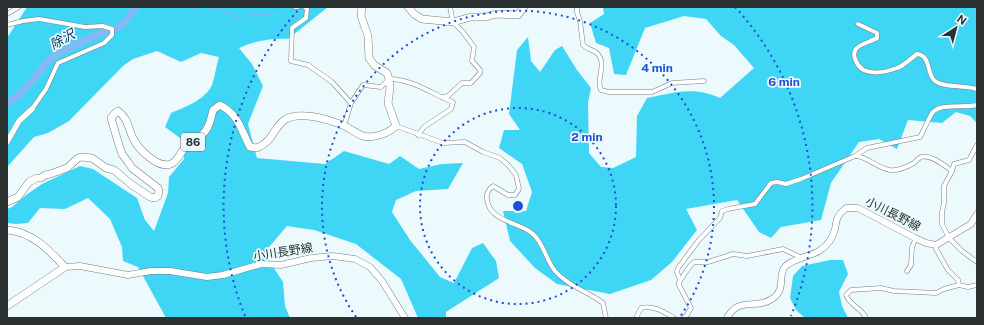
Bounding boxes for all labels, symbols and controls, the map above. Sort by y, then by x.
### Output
north arrow [936,8,976,48]
text: N [955,13,969,27]
water label: 除沢 [47,26,79,52]
text: 4 min [641,61,673,75]
text: 6 min [768,75,800,89]
text: 2 min [571,130,603,144]
road number: 86 [181,133,205,151]
street label: 小川長野線 [863,194,923,234]
centre of rings [511,199,525,213]
street label: 小川長野線 [252,240,314,264]

